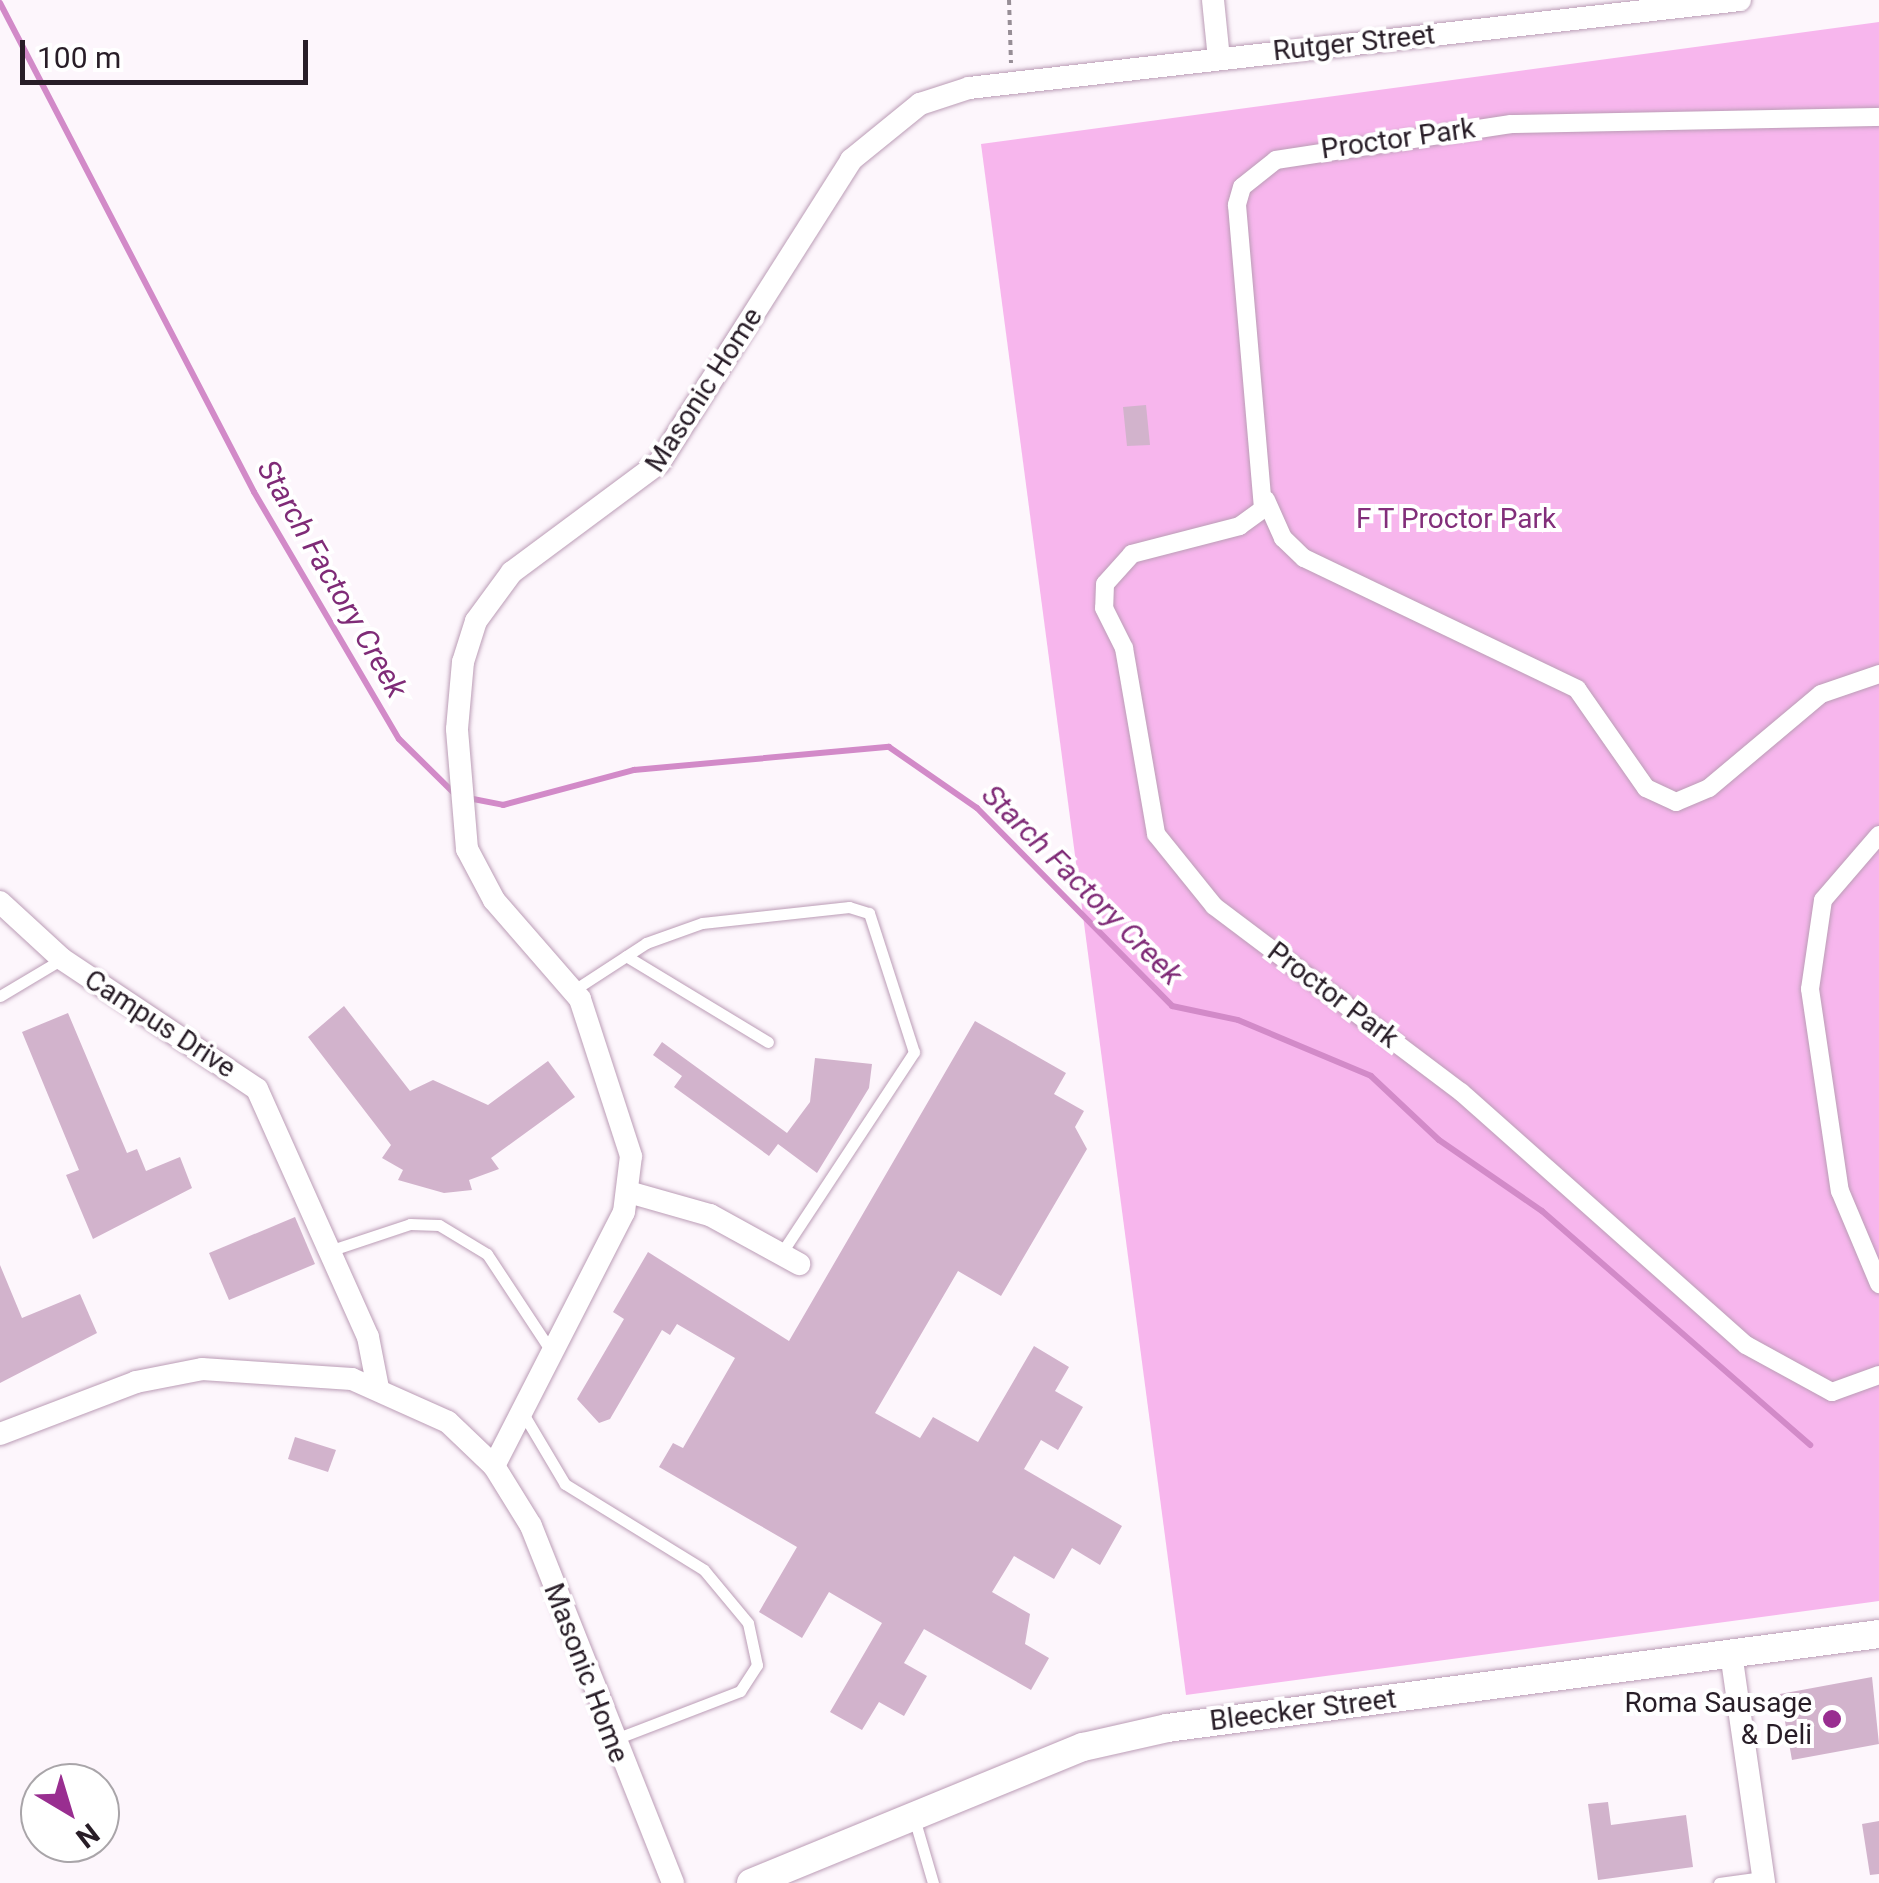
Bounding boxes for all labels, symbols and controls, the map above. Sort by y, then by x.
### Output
street label: Rutger Street [1271,18,1437,68]
scale bar [25,20,312,82]
text: 100 m [37,40,121,75]
street label: Proctor Park [1319,112,1477,166]
street label: Masonic Home [638,301,770,479]
water label: Starch Factory Creek [249,454,415,704]
park label: F T Proctor Park [1355,502,1557,536]
water label: Starch Factory Creek [974,777,1190,993]
street label: Proctor Park [1261,935,1405,1055]
street label: Campus Drive [78,963,242,1085]
street label: Masonic Home [536,1579,636,1767]
street label: Bleecker Street [1208,1682,1398,1738]
place label: Roma Sausage & Deli [1625,1686,1812,1752]
marker: Roma Sausage & Deli [1821,1708,1843,1730]
north arrow [20,1763,120,1863]
text: N [70,1816,105,1855]

